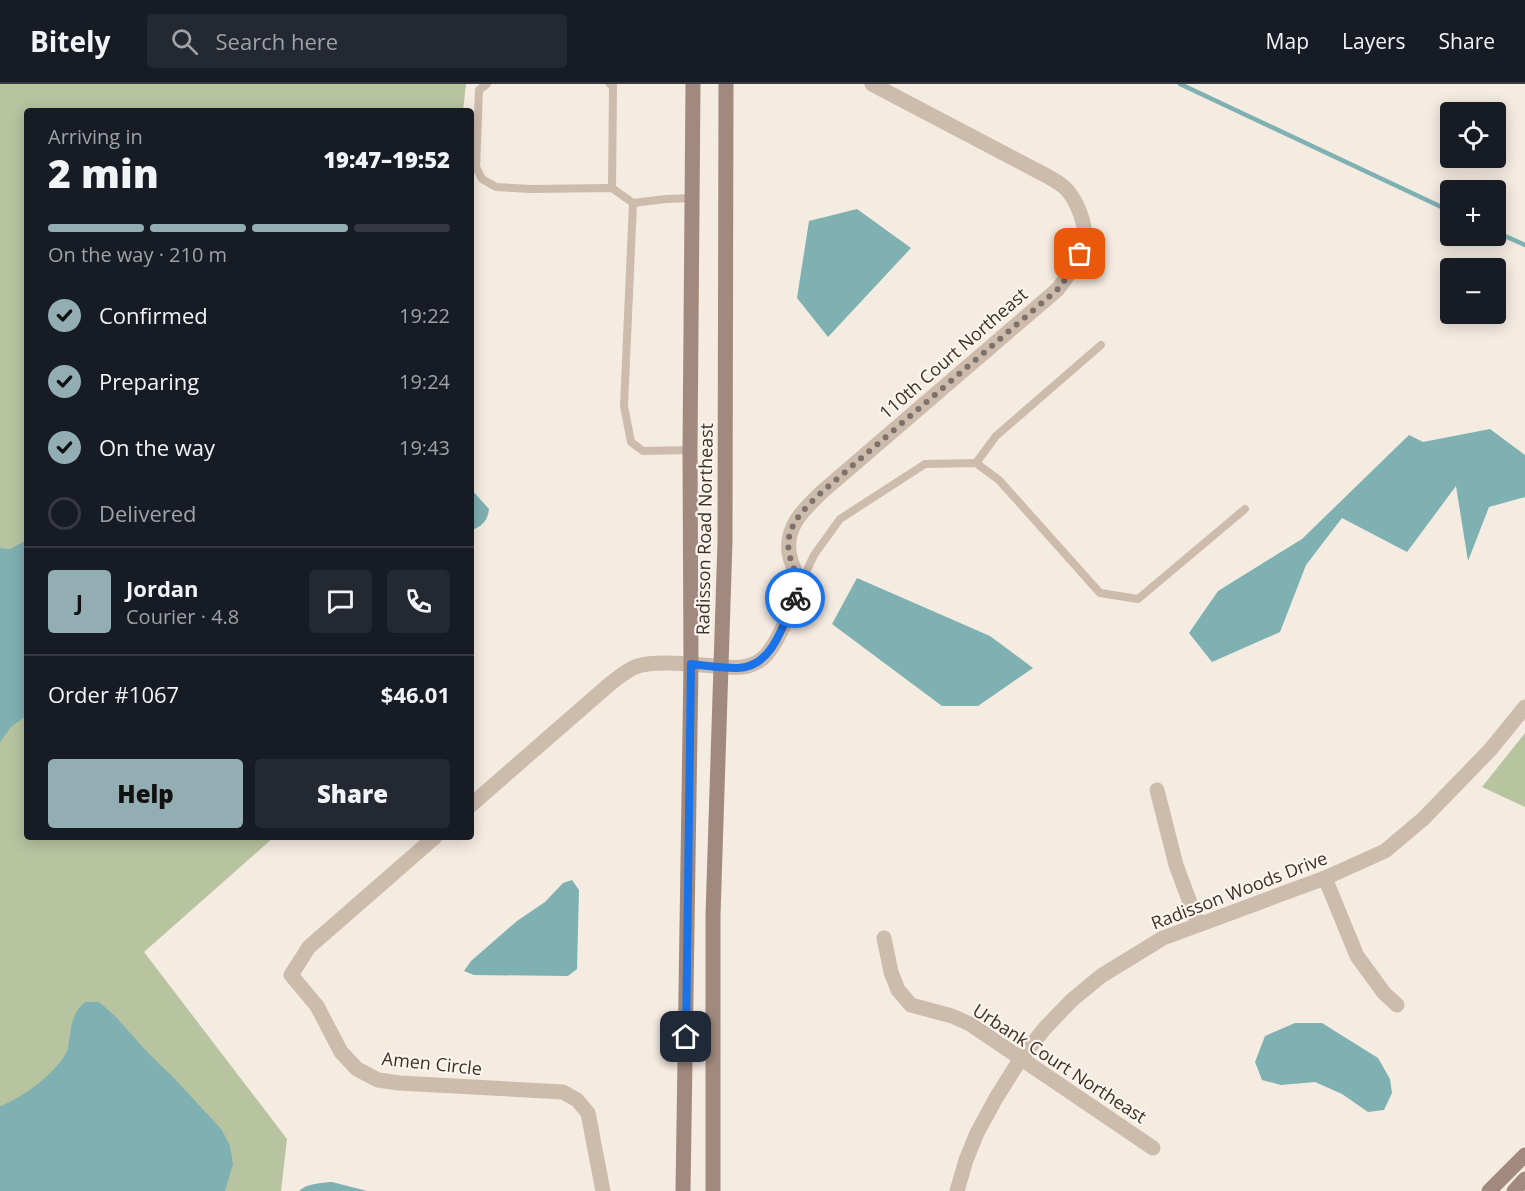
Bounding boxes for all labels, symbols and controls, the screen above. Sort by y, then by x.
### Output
search box [147,14,567,68]
text: Bitely [30,22,111,60]
icon: search [168,25,201,58]
text: Search here [216,26,338,56]
text: Map [1266,27,1309,55]
text: Layers [1342,27,1406,55]
text: Share [1439,27,1495,55]
map controls [1440,102,1506,324]
button: locate [1440,102,1506,168]
text: Arriving in [48,123,143,150]
text: 19:47–19:52 [323,144,450,174]
text: 2 min [48,146,159,199]
button: + [1440,180,1506,246]
pin [1054,228,1105,279]
icon: bag [1063,237,1096,270]
text: On the way · 210 m [48,241,227,268]
button: − [1440,258,1506,324]
street label: 110th Court Northeast [874,282,1032,424]
icon: check [48,299,81,332]
text: Confirmed [99,300,208,330]
text: 19:22 [399,302,450,329]
icon: check [48,365,81,398]
text: Preparing [99,366,199,396]
text: 19:24 [399,368,450,395]
street label: Radisson Road Northeast [690,423,718,635]
icon: check [48,431,81,464]
text: On the way [99,432,215,462]
text: 19:43 [399,434,450,461]
text: Delivered [99,498,197,528]
courier [765,568,825,628]
button: chat [309,570,372,633]
button: phone [387,570,450,633]
text: Jordan [126,573,199,603]
icon: bike [779,582,812,615]
text: J [76,586,83,616]
text: Courier · 4.8 [126,603,239,630]
text: Order #1067 [48,679,179,709]
text: $46.01 [381,679,450,709]
button: Help [48,759,243,828]
button: Share [255,759,450,828]
street label: Radisson Woods Drive [1147,845,1331,935]
street label: Urbank Court Northeast [968,998,1152,1128]
pin [660,1011,711,1062]
icon: home [669,1020,702,1053]
street label: Amen Circle [381,1046,483,1080]

